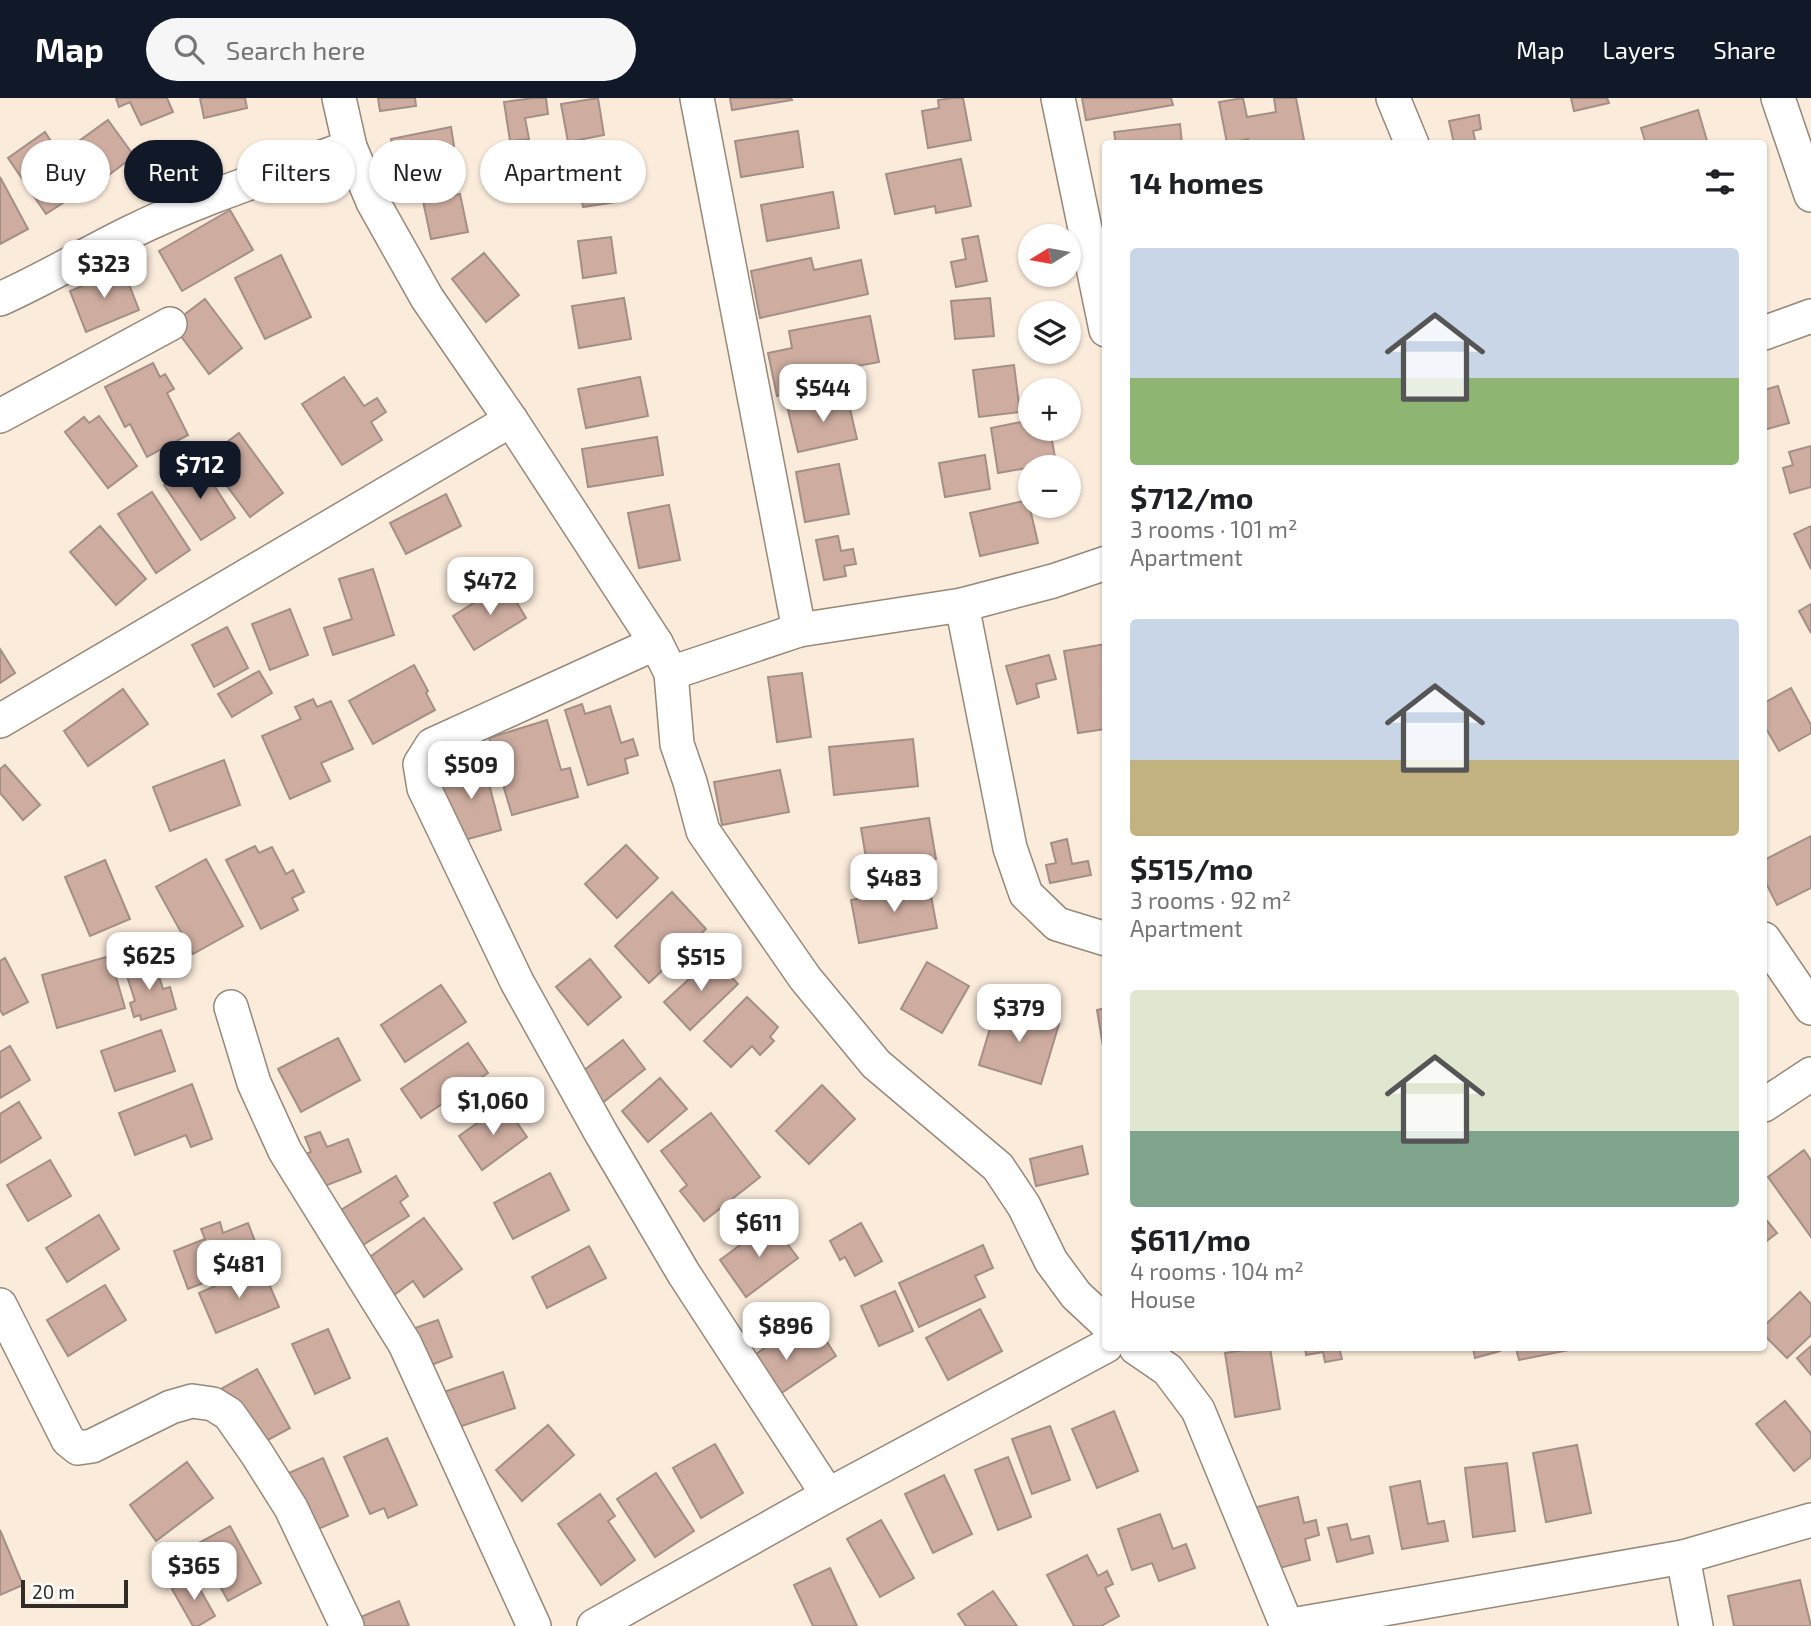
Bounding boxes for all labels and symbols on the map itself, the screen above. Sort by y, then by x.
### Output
north arrow [1018,224,1082,287]
pin: $323 [63,240,145,300]
pin: $544 [782,364,864,424]
pin: $712 [159,442,241,501]
pin: $472 [449,558,531,617]
pin: $509 [430,742,512,801]
pin: $483 [853,854,935,914]
pin: $625 [108,932,190,992]
pin: $515 [660,934,742,993]
pin: $379 [978,984,1060,1044]
pin: $1,060 [436,1077,550,1137]
pin: $611 [718,1200,800,1259]
pin: $481 [198,1240,280,1300]
pin: $896 [745,1302,827,1362]
pin: $365 [153,1542,235,1602]
scale bar [21,1577,128,1609]

